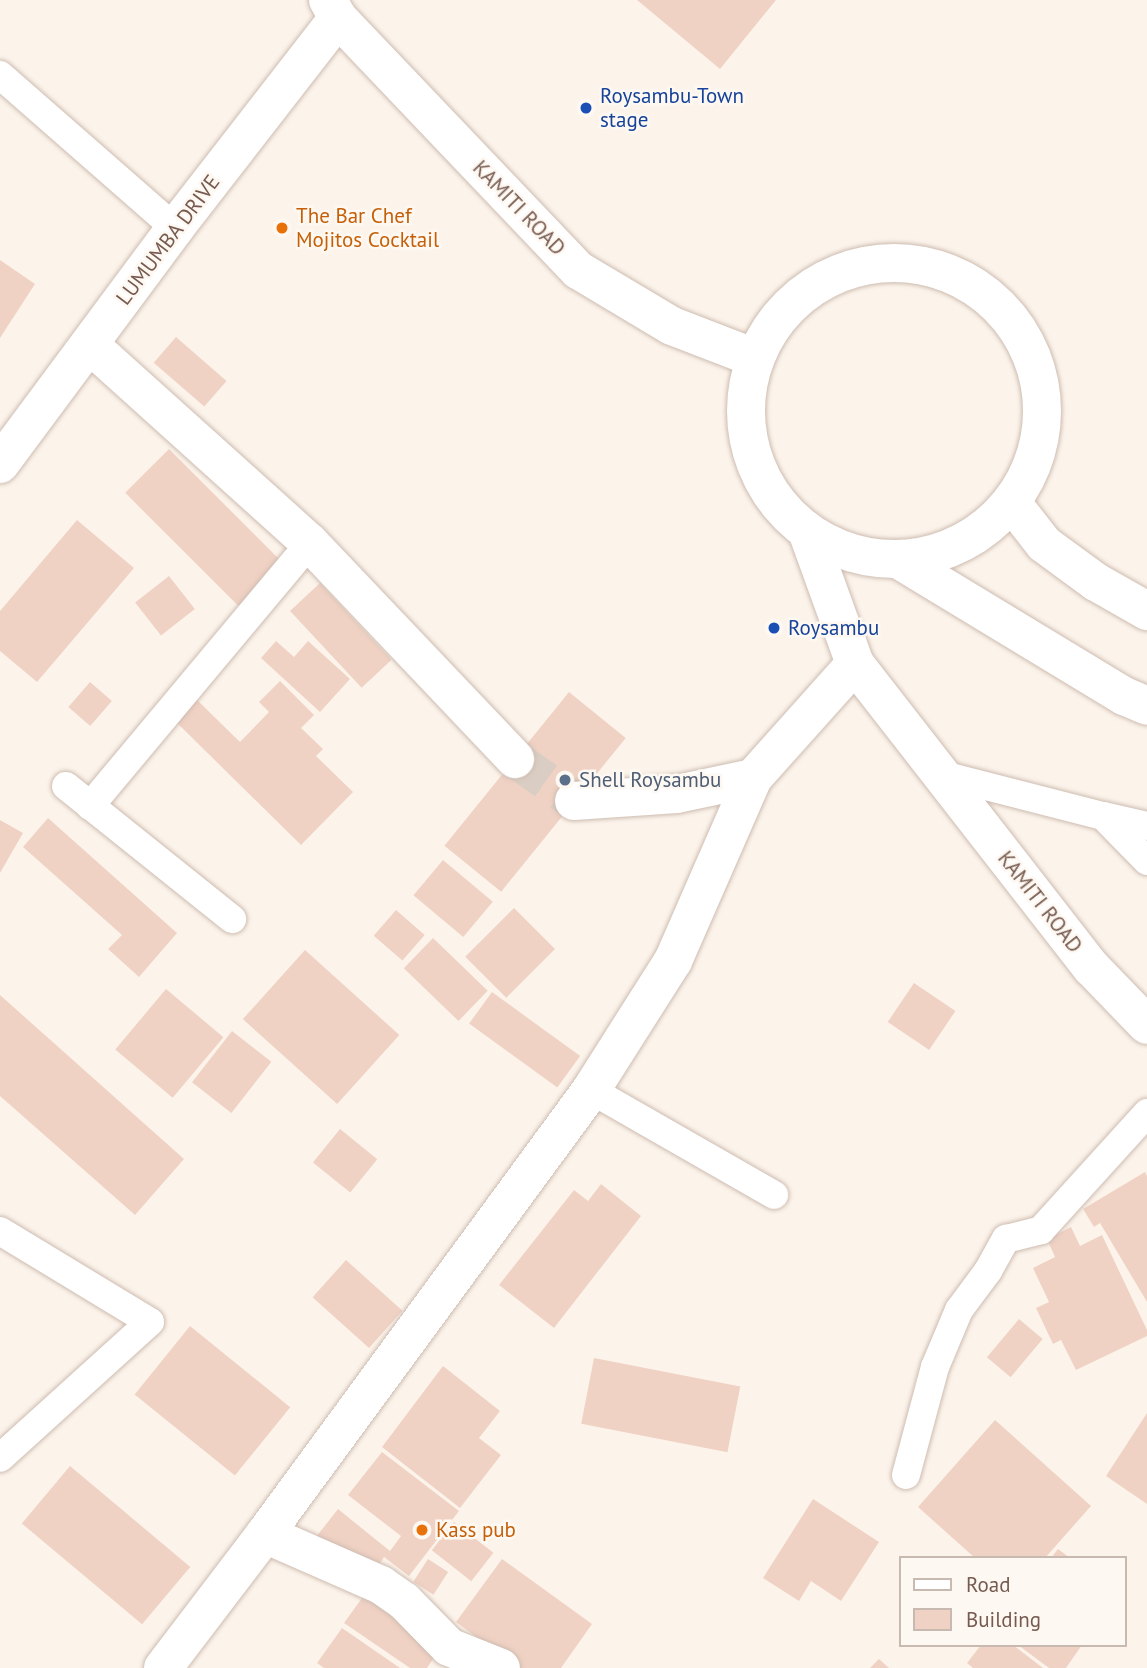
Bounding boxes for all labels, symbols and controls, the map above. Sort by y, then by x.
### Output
place label: Roysambu-Town stage [600,83,744,133]
marker: Roysambu-Town stage [578,100,594,116]
street label: KAMITI ROAD [468,155,570,261]
street label: LUMUMBA DRIVE [111,170,225,310]
place label: The Bar Chef Mojitos Cocktail [296,203,439,253]
marker: The Bar Chef Mojitos Cocktail [274,220,290,236]
place label: Roysambu [788,615,879,641]
marker: Roysambu [766,620,782,636]
place label: Shell Roysambu [579,767,721,793]
marker: Shell Roysambu [557,772,573,788]
street label: KAMITI ROAD [993,846,1087,958]
place label: Kass pub [436,1517,516,1543]
marker: Kass pub [414,1522,430,1538]
legend [898,1556,1126,1647]
text: Road [966,1571,1010,1598]
text: Building [966,1606,1041,1633]

